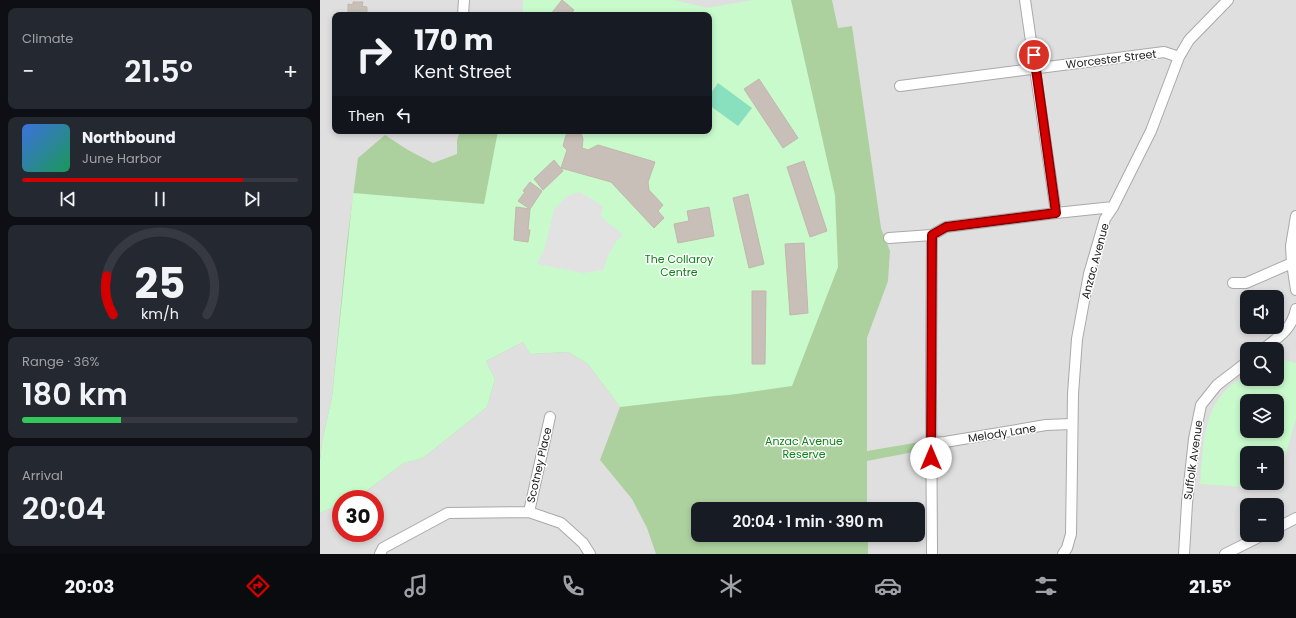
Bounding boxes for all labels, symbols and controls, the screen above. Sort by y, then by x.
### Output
text: 170 m [414,21,493,60]
icon: right [348,28,400,80]
text: Climate [22,29,73,48]
pin [1017,38,1051,72]
icon: arrive [1023,44,1045,66]
street label: Worcester Street [1065,46,1157,72]
text: 21.5° [124,50,193,93]
text: − [22,56,34,87]
text: + [283,56,298,87]
text: Kent Street [414,59,512,84]
icon: left [393,104,415,126]
text: Then [348,105,385,126]
text: Northbound [82,127,176,148]
text: June Harbor [82,149,162,168]
icon: previous [57,188,79,210]
icon: pause [149,188,171,210]
icon: next [241,188,263,210]
street label: Anzac Avenue [1077,221,1113,301]
park label: The Collaroy Centre [645,251,714,280]
text: 25 [135,254,185,313]
map controls [1240,290,1284,542]
button: sound [1240,290,1284,334]
text: km/h [141,304,179,324]
button: search [1240,342,1284,386]
text: Range · 36% [22,352,99,371]
text: 180 km [22,373,128,416]
button: layers [1240,394,1284,438]
street label: Suffolk Avenue [1179,419,1207,501]
street label: Melody Lane [967,420,1037,446]
street label: Scotney Place [523,425,556,504]
park label: Anzac Avenue Reserve [765,433,843,462]
position arrow [910,437,952,479]
button: + [1240,446,1284,490]
text: Arrival [22,466,63,485]
text: 20:04 [22,487,106,530]
speed limit sign: 30 [332,490,384,542]
button: − [1240,498,1284,542]
text: 20:04 · 1 min · 390 m [733,511,883,532]
icon: directions [244,572,272,600]
icon: music [402,572,430,600]
icon: phone [559,572,587,600]
icon: climate [717,572,745,600]
icon: car [874,572,902,600]
icon: filters [1032,572,1060,600]
text: 20:03 [65,574,115,599]
text: 21.5° [1189,574,1231,599]

